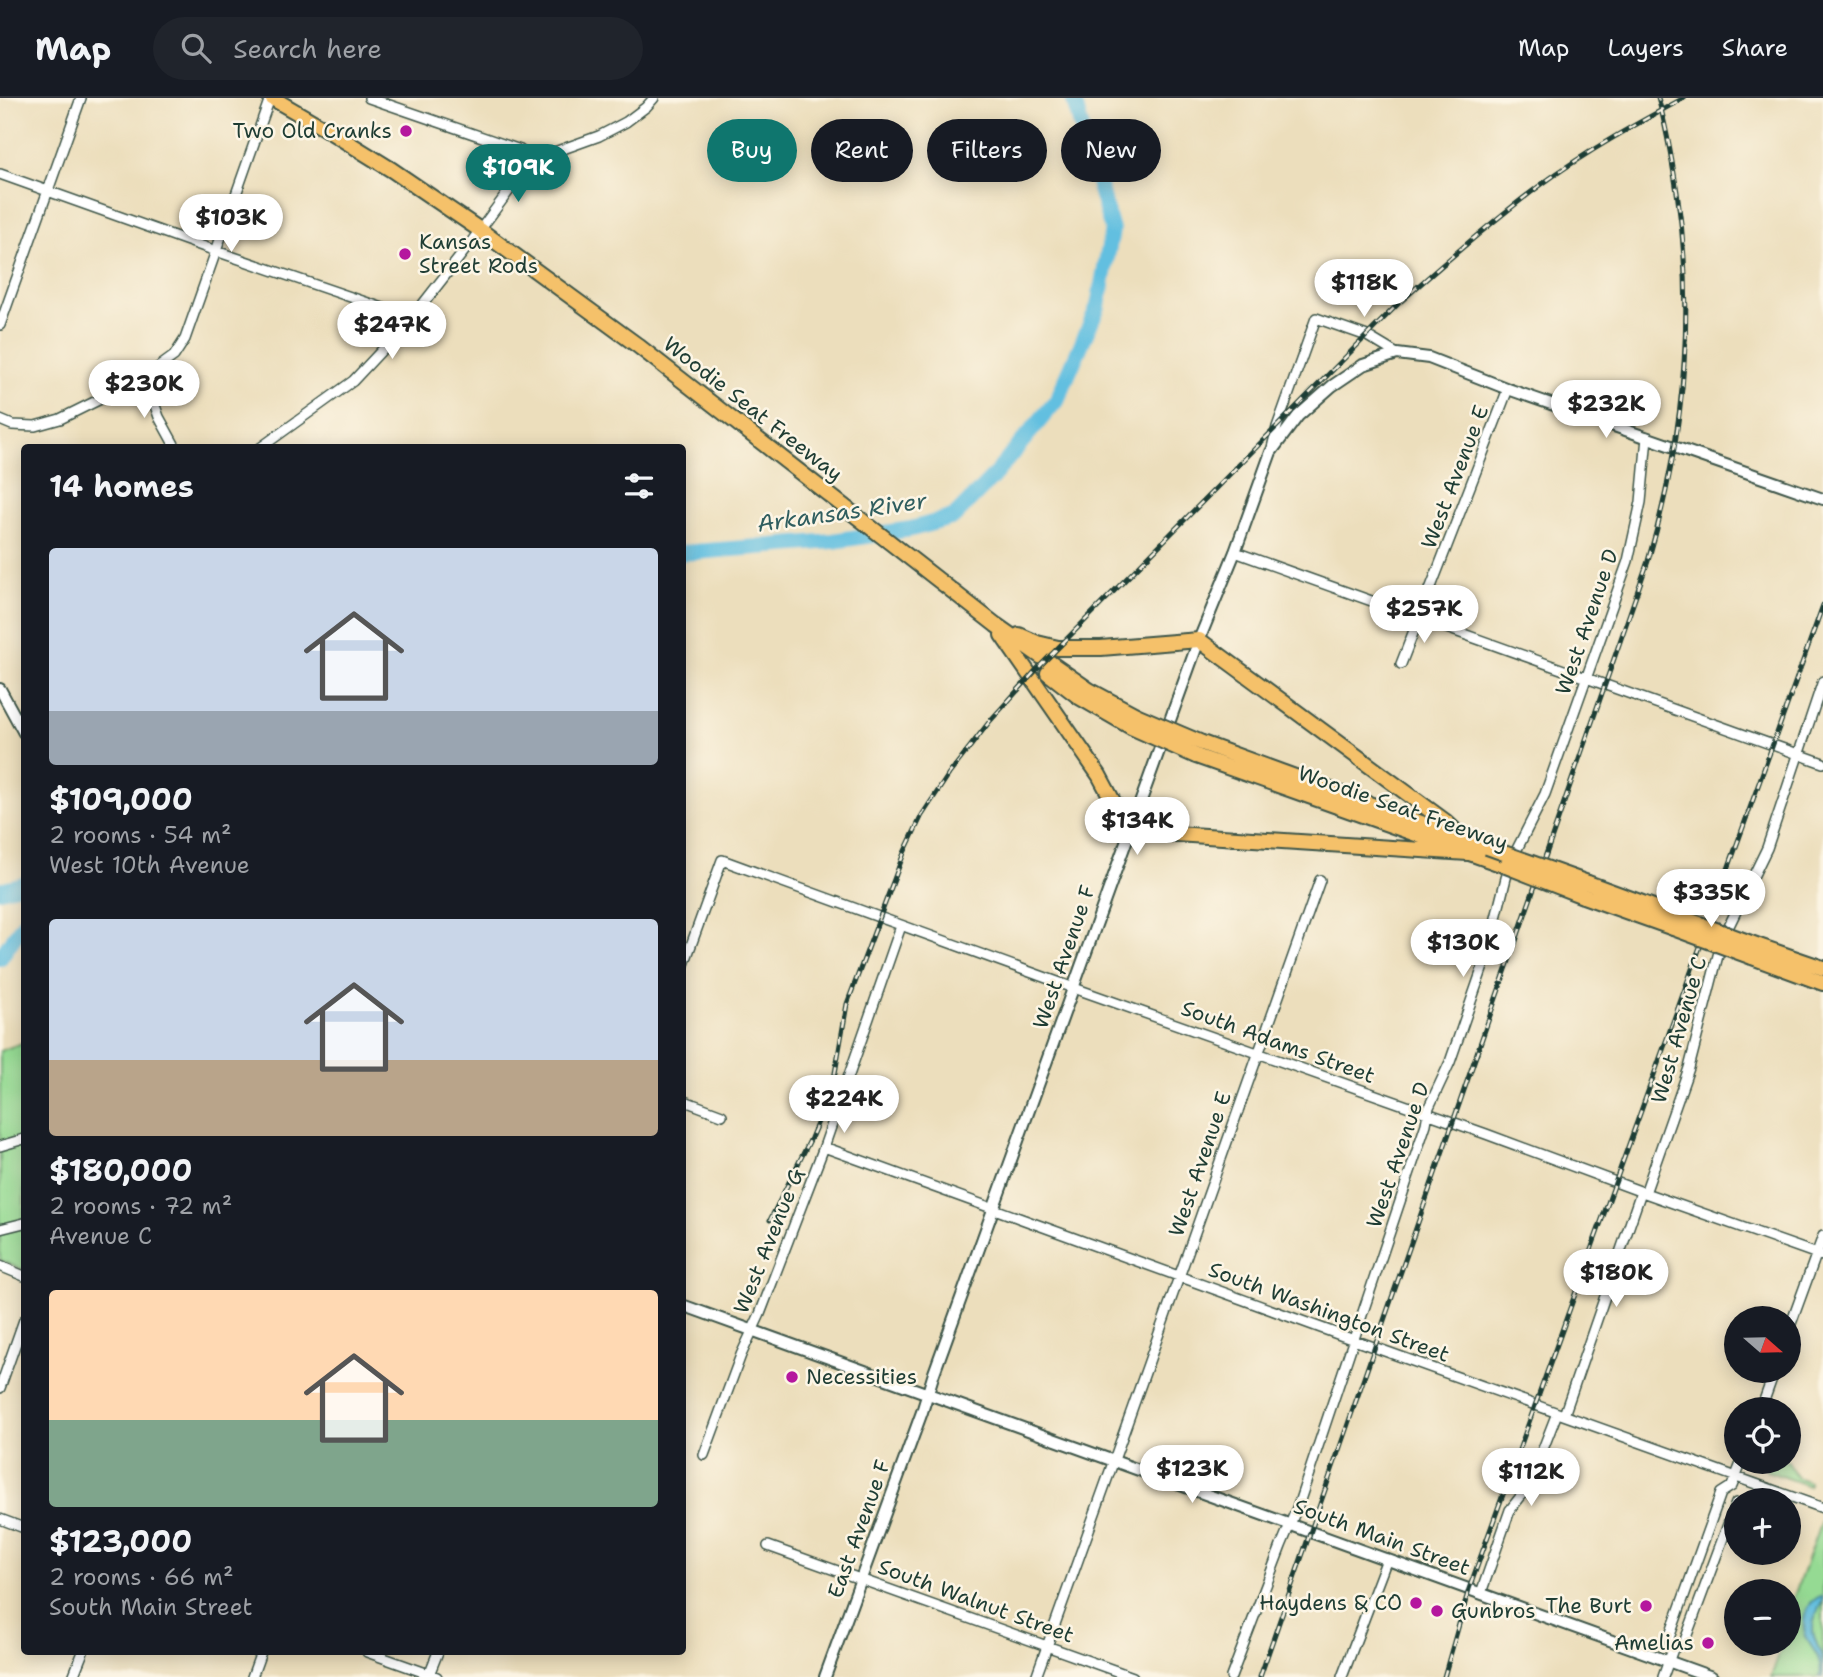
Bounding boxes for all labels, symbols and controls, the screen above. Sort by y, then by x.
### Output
search box [153,17,643,80]
text: Map [35,26,111,71]
icon: search [177,29,215,67]
text: Search here [233,31,382,66]
text: Map [1518,32,1569,64]
text: Layers [1607,32,1684,64]
text: Share [1722,32,1788,64]
place label: Two Old Cranks [233,117,392,145]
chip: Buy [707,119,797,182]
chip: Rent [811,119,913,182]
chip: Filters [927,119,1047,182]
chip: New [1061,119,1161,182]
marker: Two Old Cranks [398,123,414,139]
pin: $109K [469,144,567,204]
text: $109K [482,152,554,182]
pin: $103K [182,194,280,254]
text: $103K [195,202,267,232]
place label: Kansas Street Rods [419,228,538,280]
marker: Kansas Street Rods [397,246,413,262]
pin: $118K [1315,260,1413,319]
text: $118K [1330,267,1398,297]
pin: $247K [343,302,441,361]
text: $247K [353,309,431,339]
street label: Woodie Seat Freeway [658,330,848,488]
pin: $230K [95,360,193,420]
text: $230K [105,368,183,398]
pin: $232K [1557,380,1655,440]
text: $232K [1567,388,1645,418]
street label: West Avenue E [1415,401,1495,553]
text: 14 homes [49,466,194,507]
icon: filters [620,467,658,505]
water label: Arkansas River [755,485,930,539]
street label: West Avenue D [1549,545,1625,699]
pin: $257K [1375,586,1473,645]
icon: home [291,593,417,719]
text: $257K [1385,593,1463,623]
street label: Woodie Seat Freeway [1294,759,1512,857]
text: $109,000 [49,779,193,820]
pin: $134K [1088,798,1186,857]
text: $134K [1101,805,1173,835]
text: 2 rooms · 54 m² [49,820,232,850]
text: West 10th Avenue [49,850,250,880]
pin: $335K [1662,870,1760,929]
text: $335K [1672,877,1750,907]
street label: West Avenue F [1026,881,1102,1033]
pin: $130K [1414,920,1512,979]
text: $130K [1427,927,1499,957]
street label: West Avenue C [1645,953,1713,1107]
icon: home [291,964,417,1090]
street label: South Adams Street [1177,994,1379,1090]
pin: $224K [795,1076,893,1135]
street label: West Avenue D [1360,1078,1436,1232]
text: $224K [805,1083,883,1113]
street label: West Avenue E [1162,1088,1238,1240]
text: $180,000 [49,1150,192,1191]
street label: West Avenue G [727,1164,811,1318]
text: 2 rooms · 72 m² [49,1191,232,1221]
text: Avenue C [49,1221,152,1251]
pin: $180K [1567,1250,1665,1309]
street label: South Washington Street [1205,1255,1453,1369]
text: $180K [1579,1257,1653,1287]
north arrow [1724,1306,1801,1382]
map controls [1724,1306,1801,1656]
icon: home [291,1335,417,1461]
place label: Necessities [806,1363,917,1391]
marker: Necessities [784,1369,800,1385]
button: locate [1724,1397,1801,1474]
pin: $123K [1143,1446,1241,1505]
pin: $112K [1482,1448,1580,1508]
text: $123K [1156,1453,1228,1483]
street label: East Avenue F [821,1456,897,1602]
text: $112K [1498,1456,1564,1486]
button: + [1724,1488,1801,1565]
street label: South Main Street [1290,1492,1474,1582]
text: $123,000 [49,1521,192,1562]
street label: South Walnut Street [874,1553,1078,1649]
text: 2 rooms · 66 m² [49,1562,234,1592]
button: − [1724,1579,1801,1656]
place label: Haydens & CO [1259,1589,1402,1617]
text: South Main Street [49,1592,252,1622]
place label: The Burt [1545,1592,1632,1620]
marker: Haydens & CO [1408,1595,1424,1611]
place label: Gunbros [1451,1597,1536,1625]
marker: The Burt [1638,1598,1654,1614]
marker: Gunbros [1429,1603,1445,1619]
place label: Amelias [1614,1629,1694,1657]
marker: Amelias [1700,1635,1716,1651]

